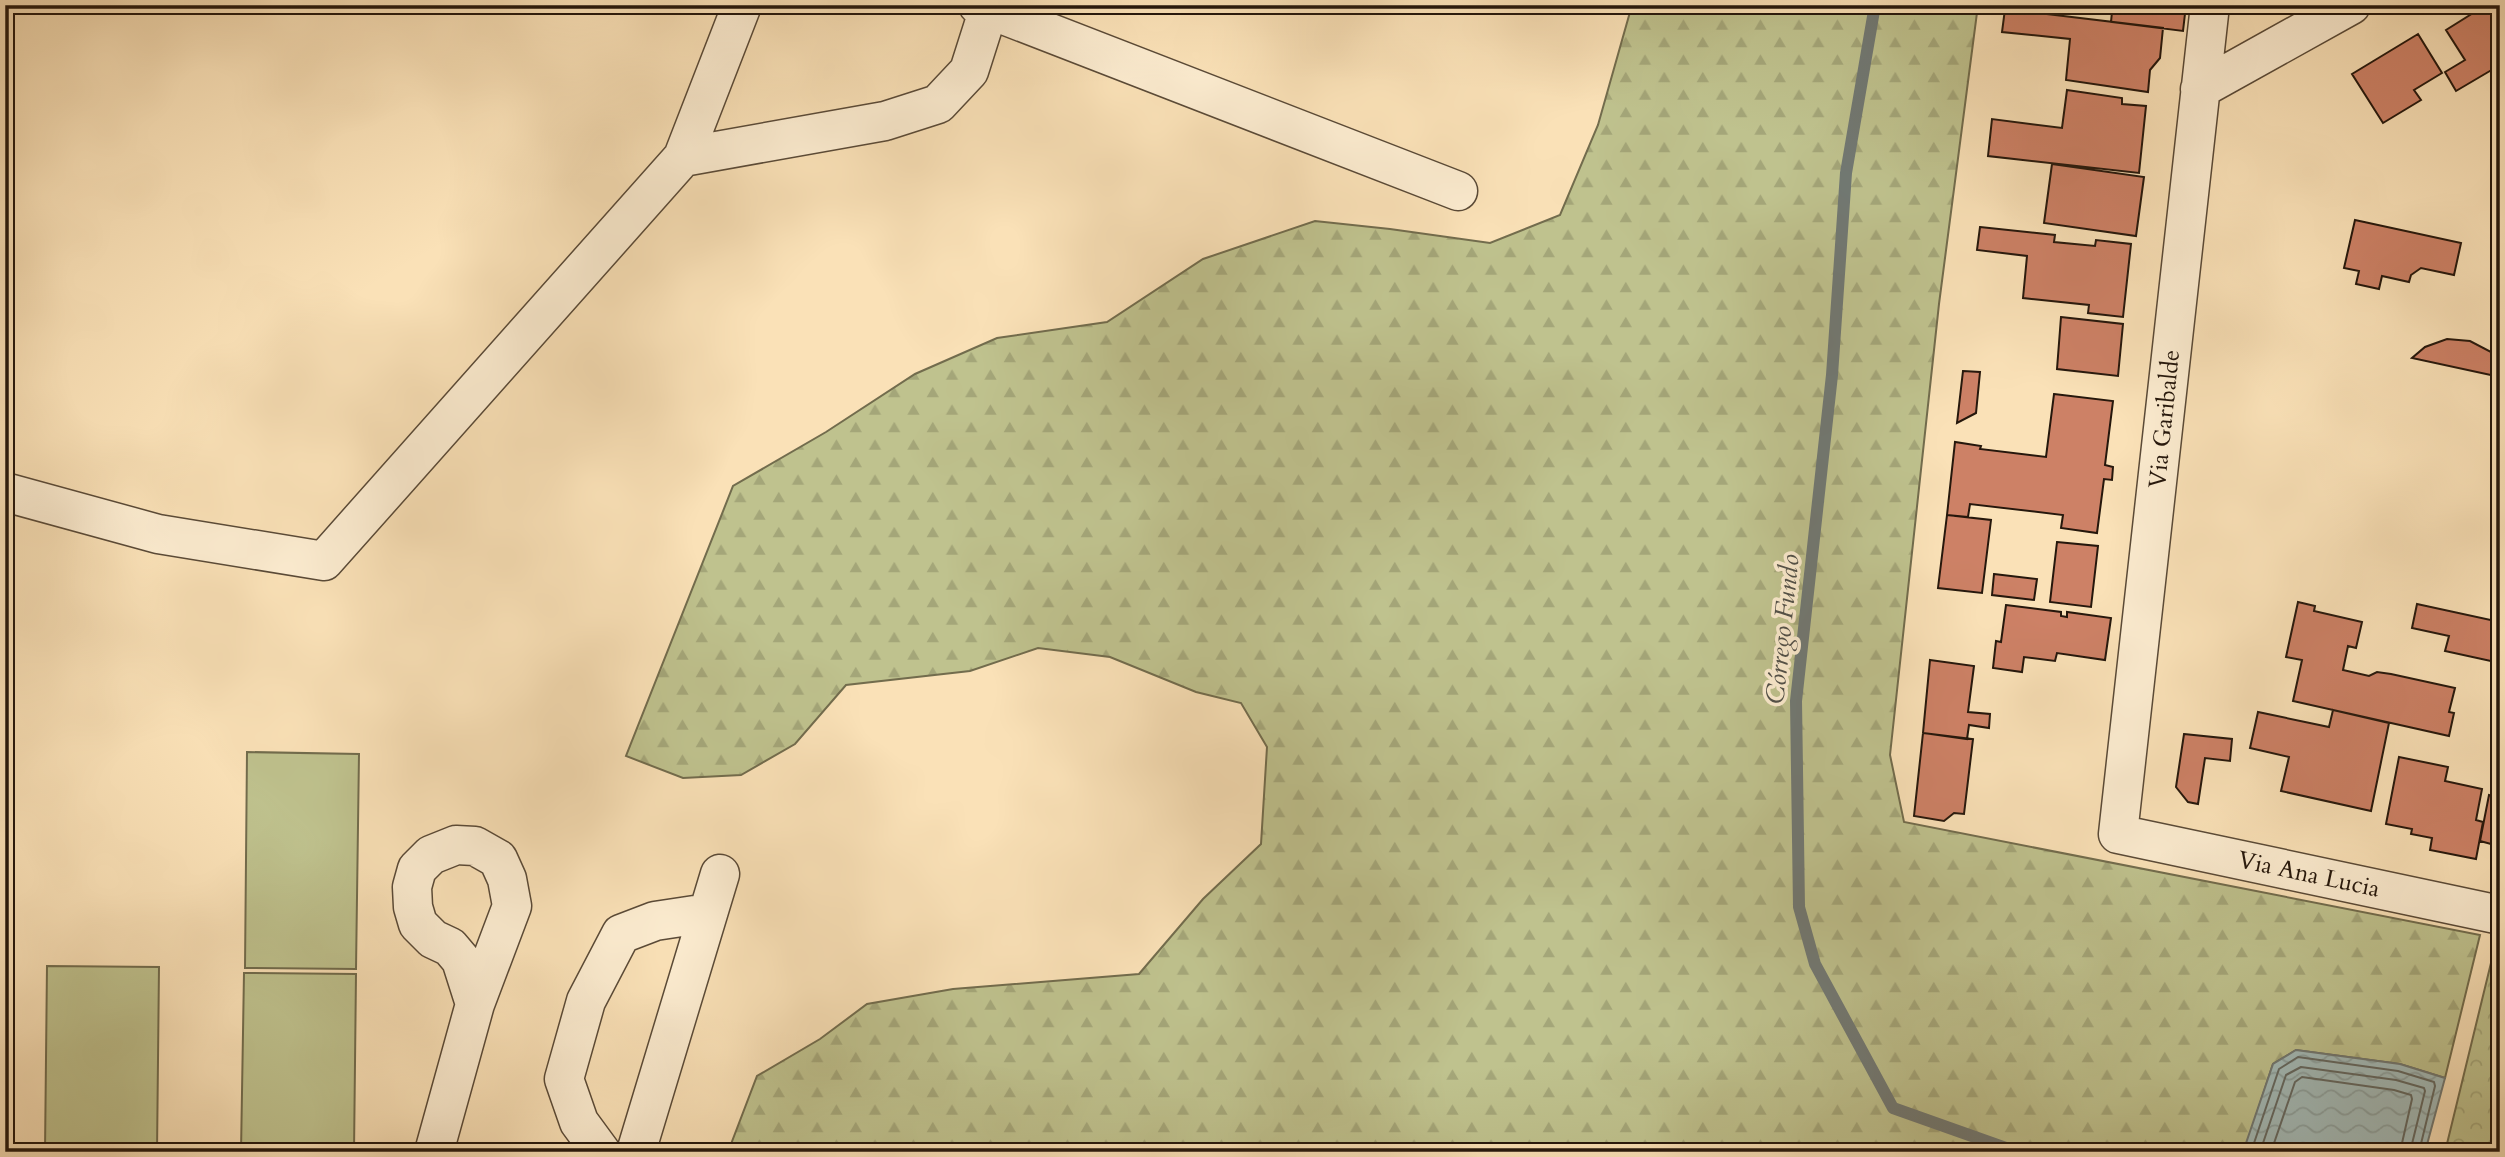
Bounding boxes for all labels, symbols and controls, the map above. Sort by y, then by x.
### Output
street label: Via Garibalde [2141,348,2188,490]
water label: Córrego Fundo [1757,552,1808,706]
street label: Via Ana Lucia [2235,843,2384,906]

